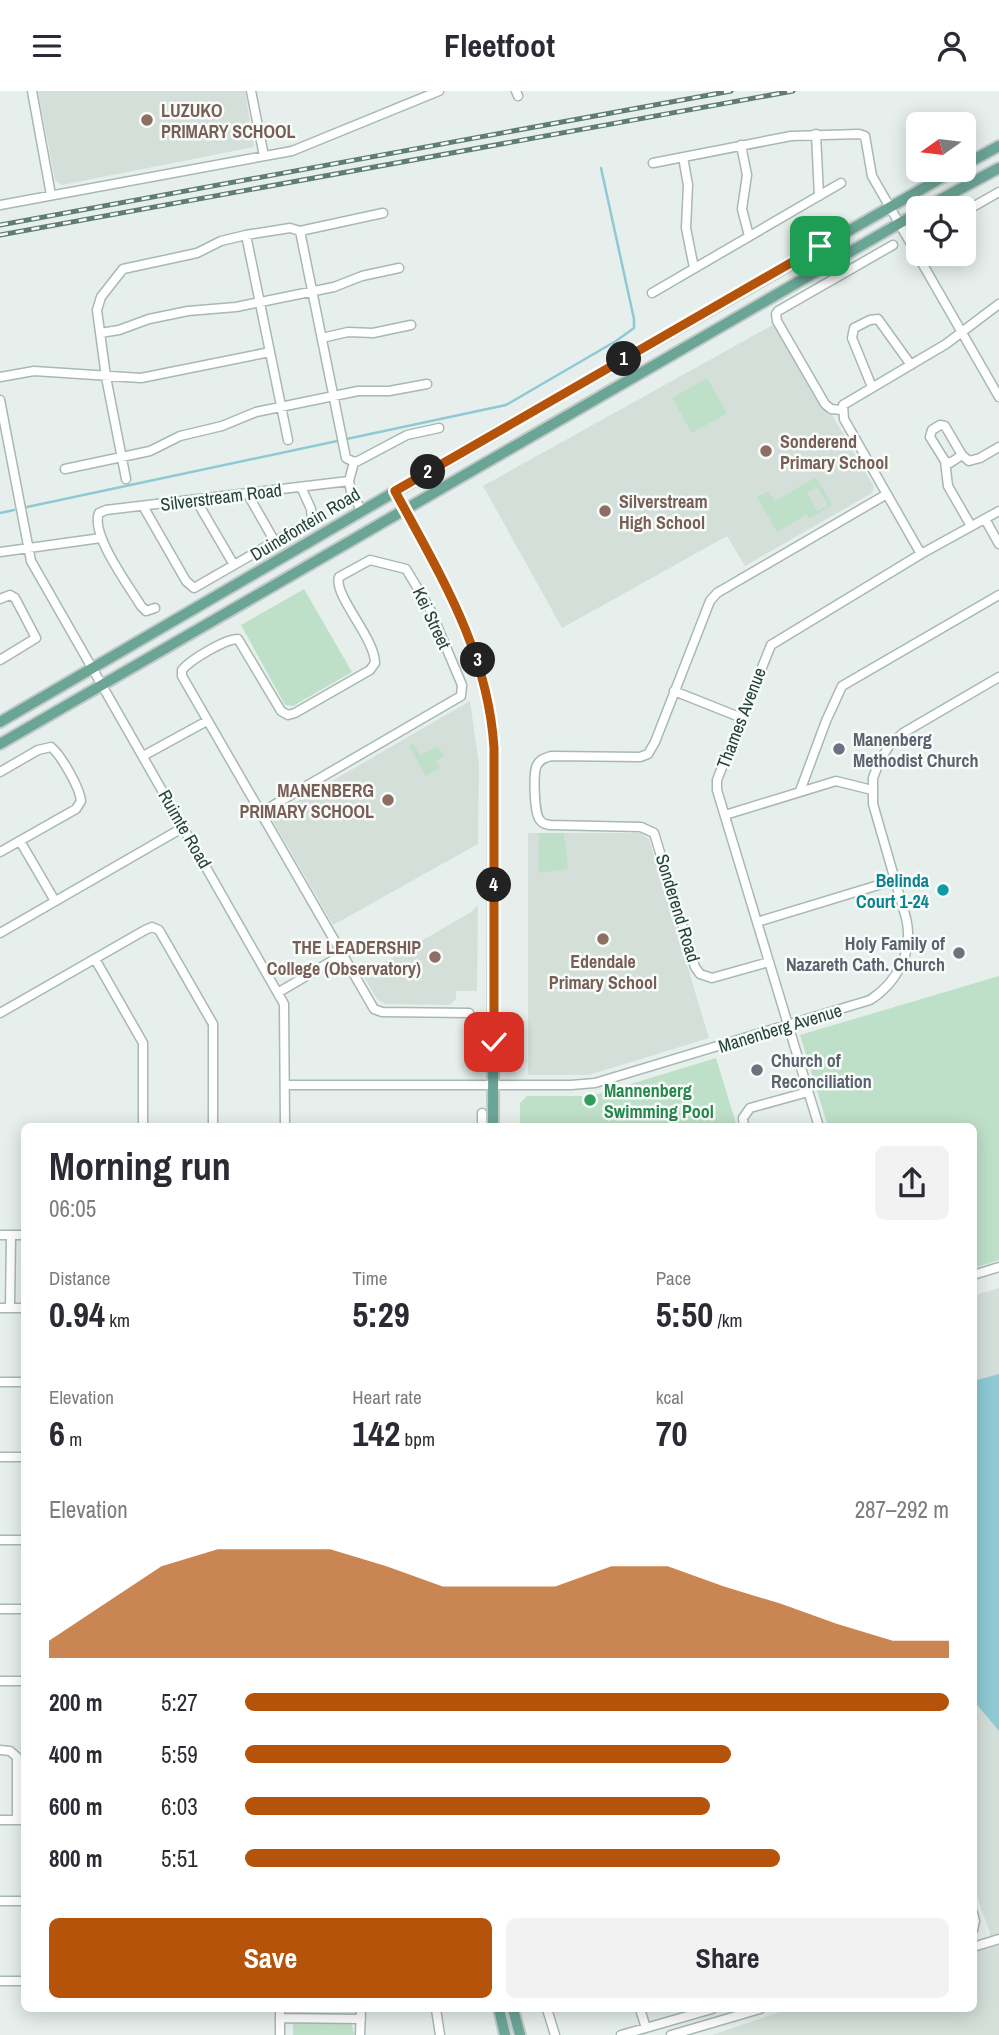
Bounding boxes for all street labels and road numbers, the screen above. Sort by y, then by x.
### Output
street label: Silverstream Road [159,477,283,517]
street label: Duinefontein Road [245,481,365,567]
street label: Kei Street [407,583,457,653]
street label: Thames Avenue [710,664,772,772]
street label: Ruimte Road [152,785,218,873]
street label: Sonderend Road [650,851,706,965]
street label: Manenberg Avenue [715,997,845,1059]

